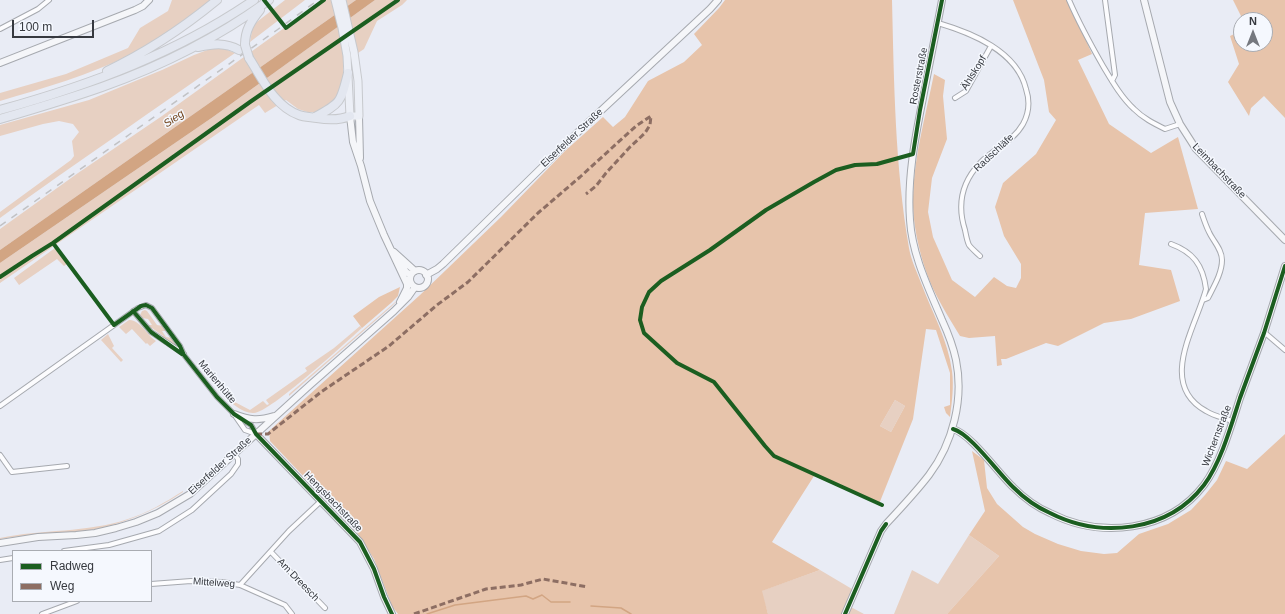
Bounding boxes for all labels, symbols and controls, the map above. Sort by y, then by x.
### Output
scale bar [14,12,96,38]
north arrow [1233,12,1273,52]
text: N [1249,15,1257,27]
text: 100 m [19,20,52,34]
street label: Rosterstraße [908,46,930,106]
street label: Ählskopf [959,54,989,92]
street label: Eiserfelder Straße [538,106,606,170]
water label: Sieg [161,107,187,131]
street label: Radschläfe [972,132,1016,174]
street label: Leimbachstraße [1190,141,1248,201]
street label: Marienhütte [195,358,239,406]
street label: Wichernstraße [1200,404,1234,468]
street label: Eiserfelder Straße [186,435,254,497]
street label: Hengsbachstraße [301,469,365,535]
legend [12,550,152,602]
street label: Am Dreesch [275,556,321,604]
text: Radweg [50,559,94,573]
street label: Mittelweg [193,576,235,590]
text: Weg [50,579,74,593]

